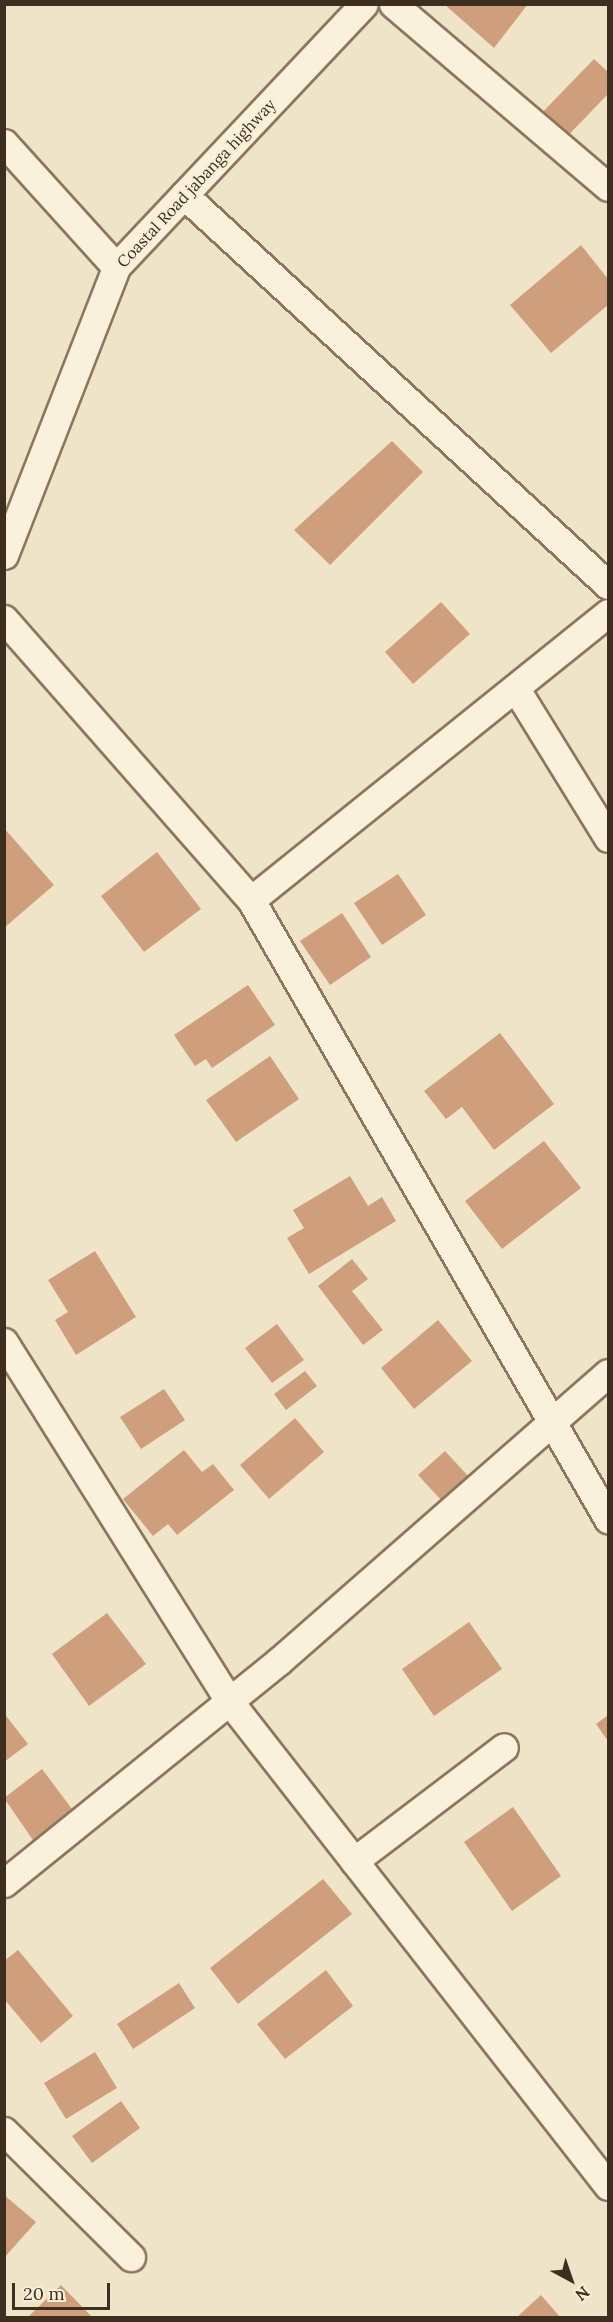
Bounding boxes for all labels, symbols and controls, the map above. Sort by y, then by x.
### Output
street label: Coastal Road jabanga highway [113,95,279,271]
north arrow [541,2250,601,2310]
scale bar [15,2271,112,2309]
text: 20 m [23,2282,65,2305]
text: N [571,2282,594,2305]

